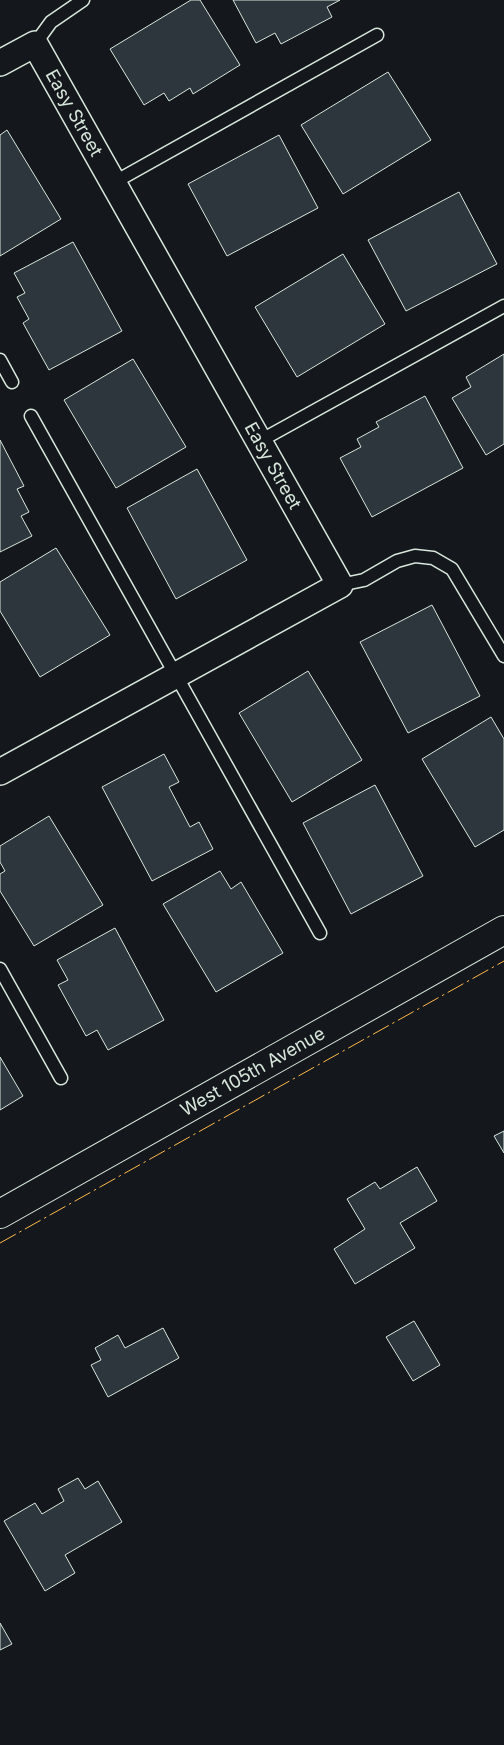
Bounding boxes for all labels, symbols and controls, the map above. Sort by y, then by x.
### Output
street label: Easy Street [41,66,107,160]
street label: Easy Street [240,418,306,513]
street label: West 105th Avenue [177,1022,328,1120]

